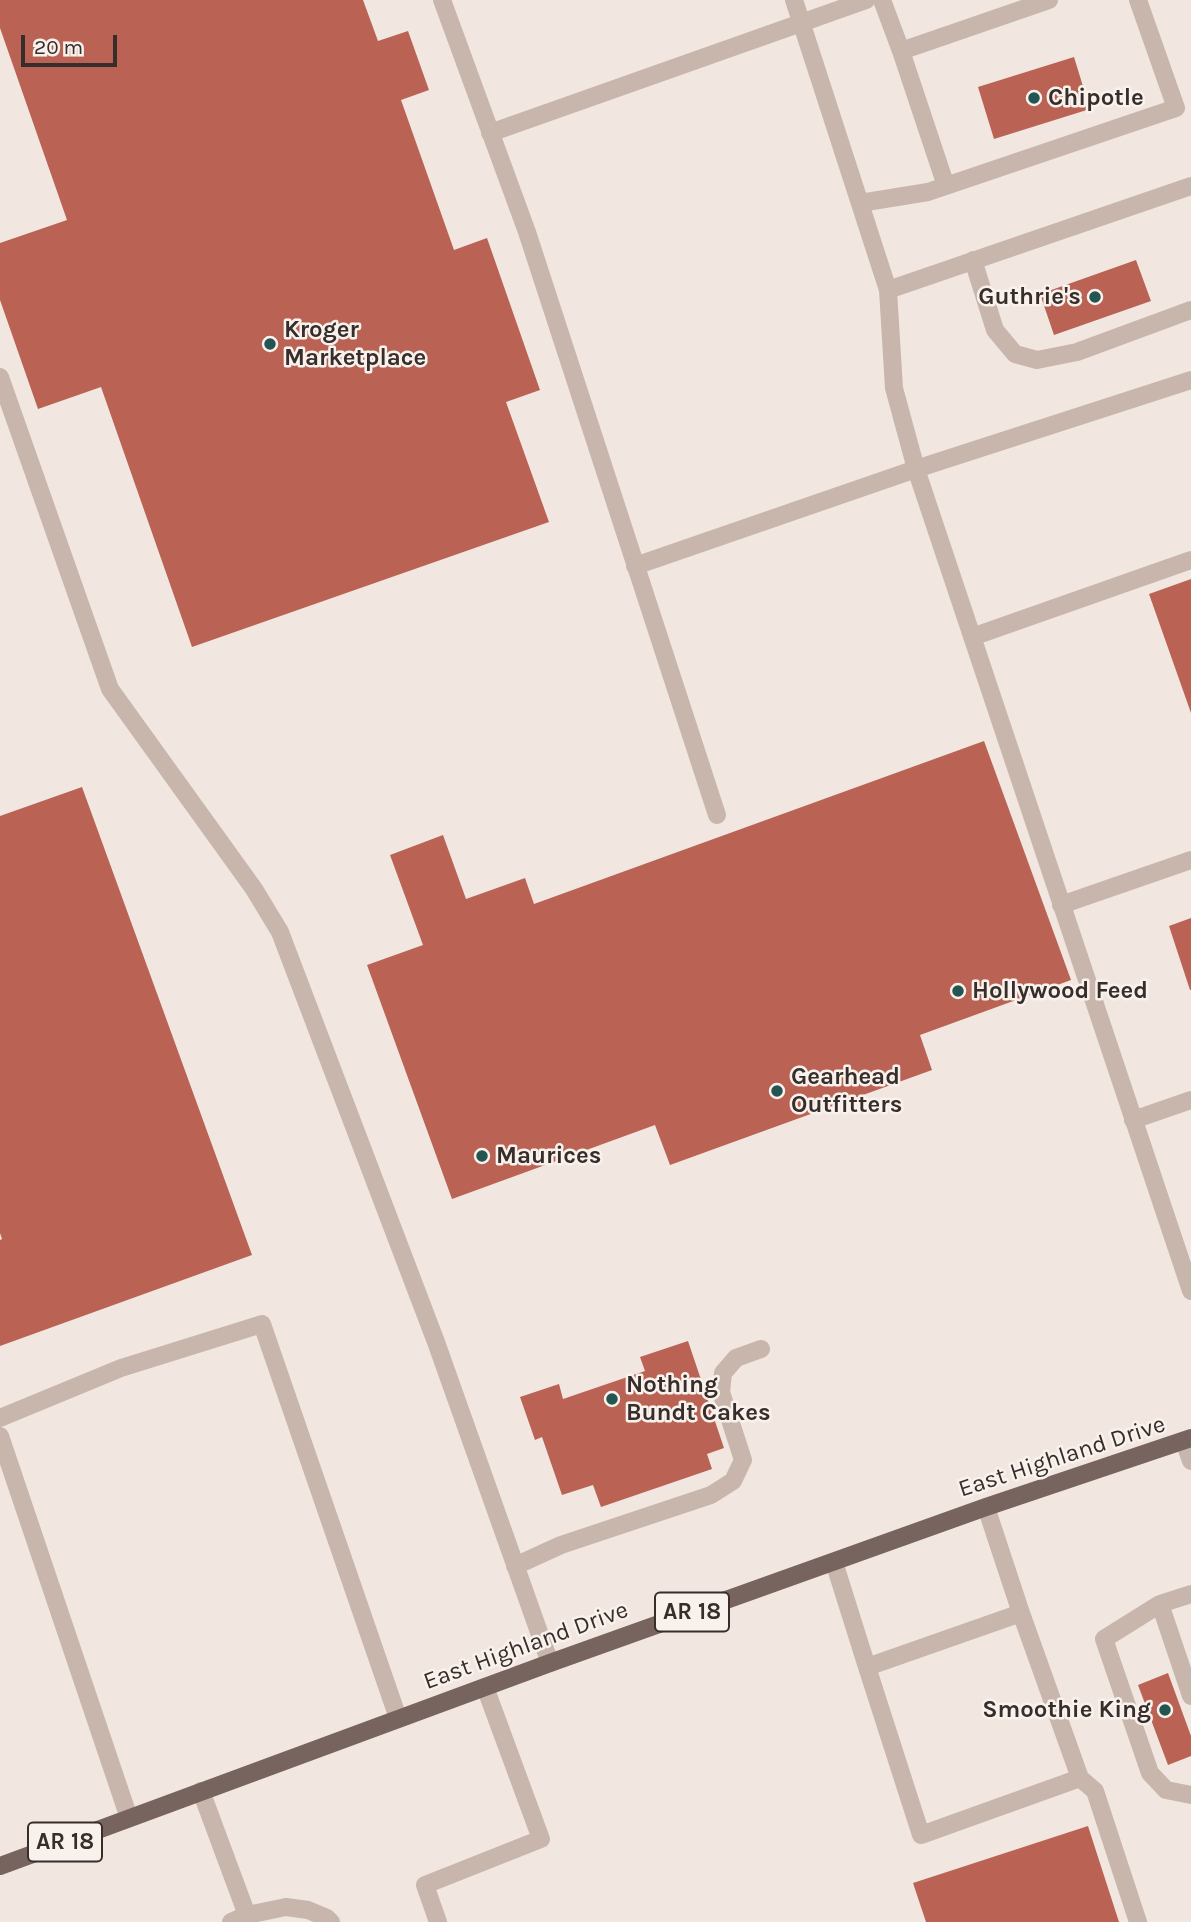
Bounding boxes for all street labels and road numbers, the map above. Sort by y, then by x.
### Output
street label: East Highland Drive [955,1410,1169,1504]
road number: AR 18 [655,1592,729,1632]
street label: East Highland Drive [420,1596,632,1696]
road number: AR 18 [28,1823,102,1862]

